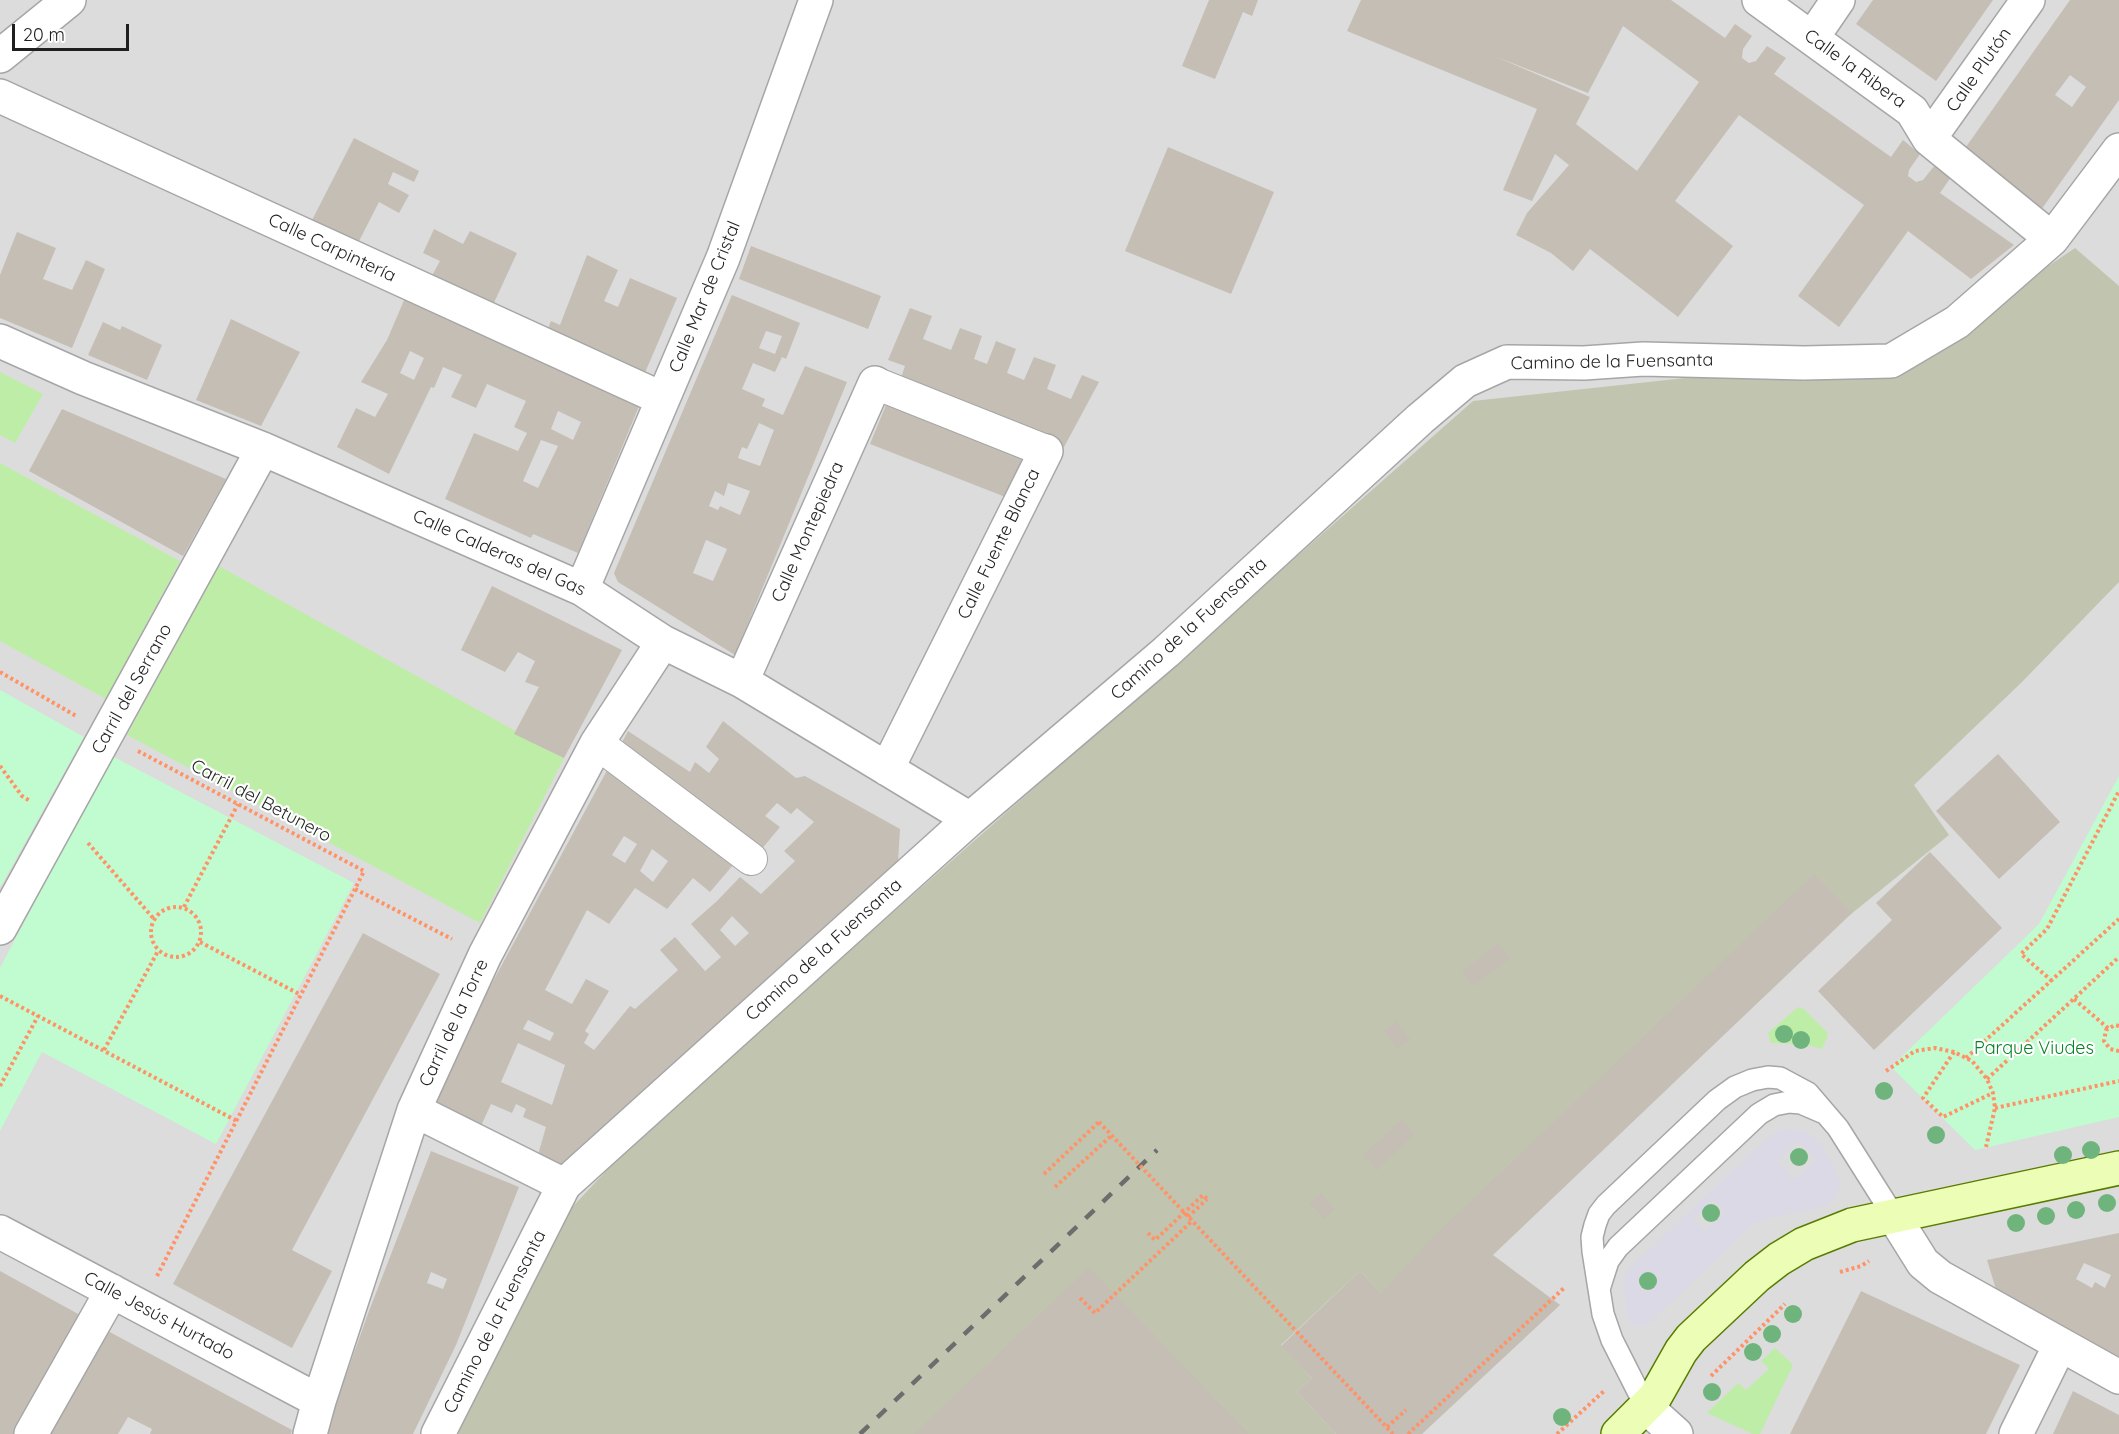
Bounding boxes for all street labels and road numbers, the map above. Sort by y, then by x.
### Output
street label: Calle Plutón [1942,24,2016,116]
street label: Calle la Ribera [1800,25,1910,113]
street label: Calle Carpintería [265,209,399,287]
street label: Calle Mar de Cristal [665,218,745,376]
street label: Camino de la Fuensanta [1510,349,1714,375]
street label: Calle Montepiedra [767,458,849,606]
street label: Calle Fuente Blanca [953,465,1045,623]
street label: Calle Calderas del Gas [409,505,589,601]
street label: Camino de la Fuensanta [1106,553,1272,705]
street label: Carril del Serrano [87,620,177,758]
street label: Carril del Betunero [187,755,335,847]
street label: Camino de la Fuensanta [741,874,907,1026]
street label: Carril de la Torre [415,956,493,1090]
street label: Camino de la Fuensanta [439,1227,551,1417]
street label: Calle Jesús Hurtado [80,1267,238,1365]

